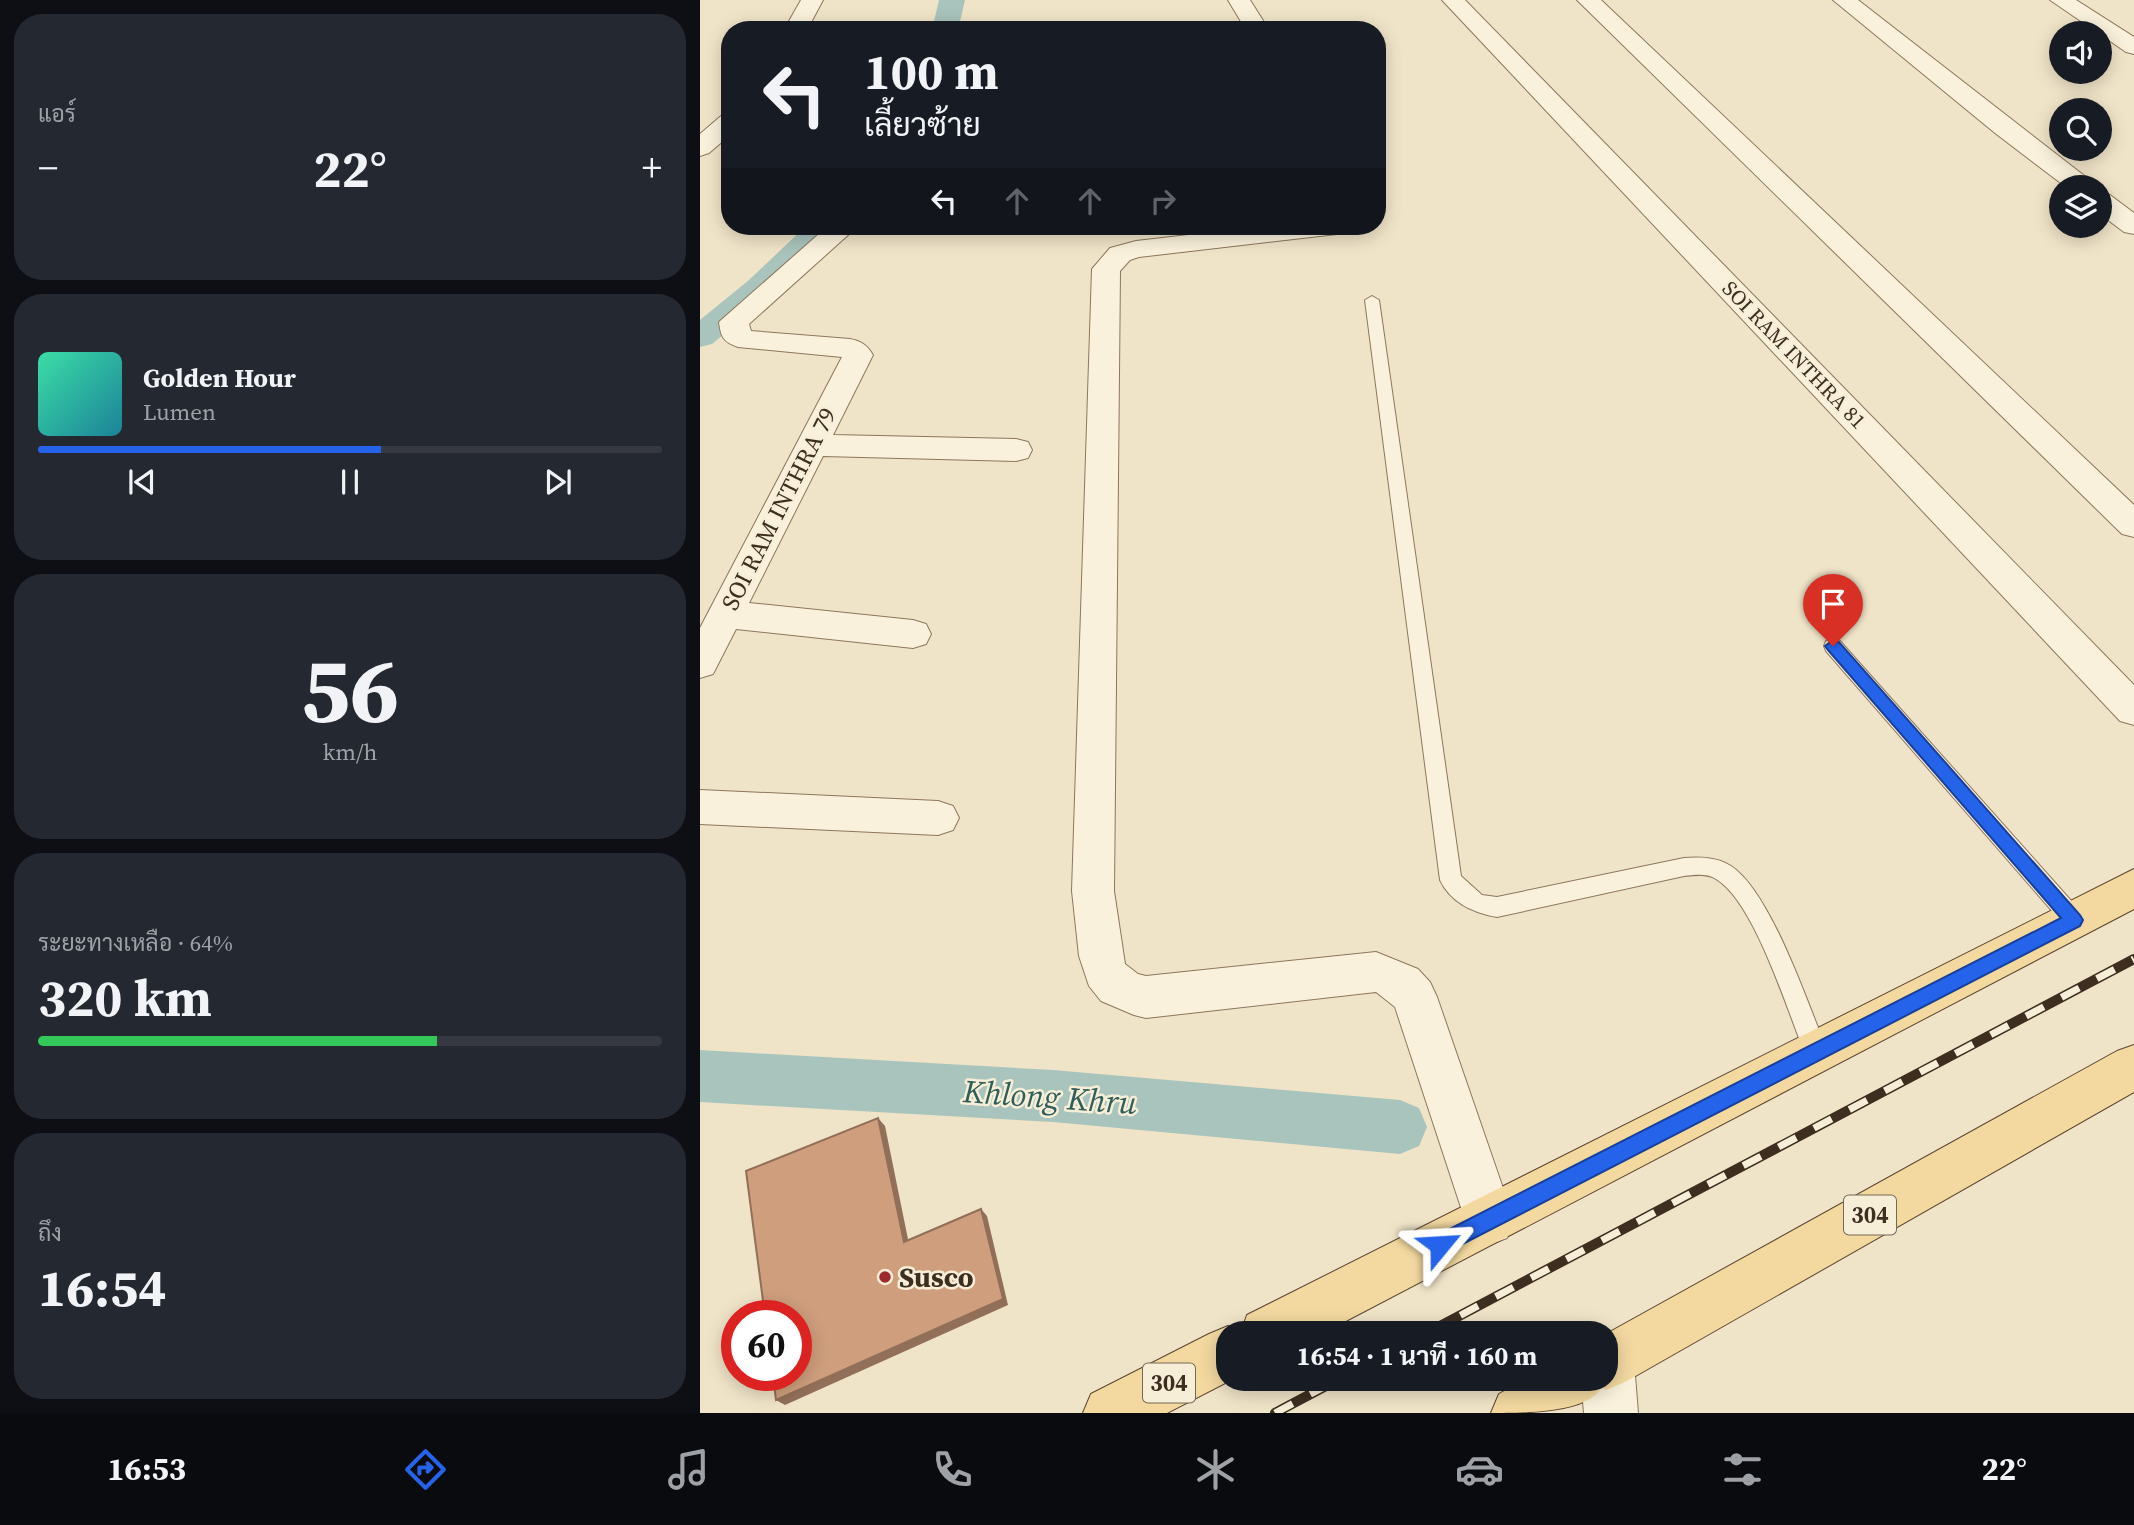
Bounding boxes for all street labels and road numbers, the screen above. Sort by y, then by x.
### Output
street label: SOI RAM INTHRA 81 [1716,274,1873,435]
street label: SOI RAM INTHRA 79 [713,402,844,616]
road number: 304 [1844,1196,1896,1234]
road number: 304 [1143,1364,1195,1402]

